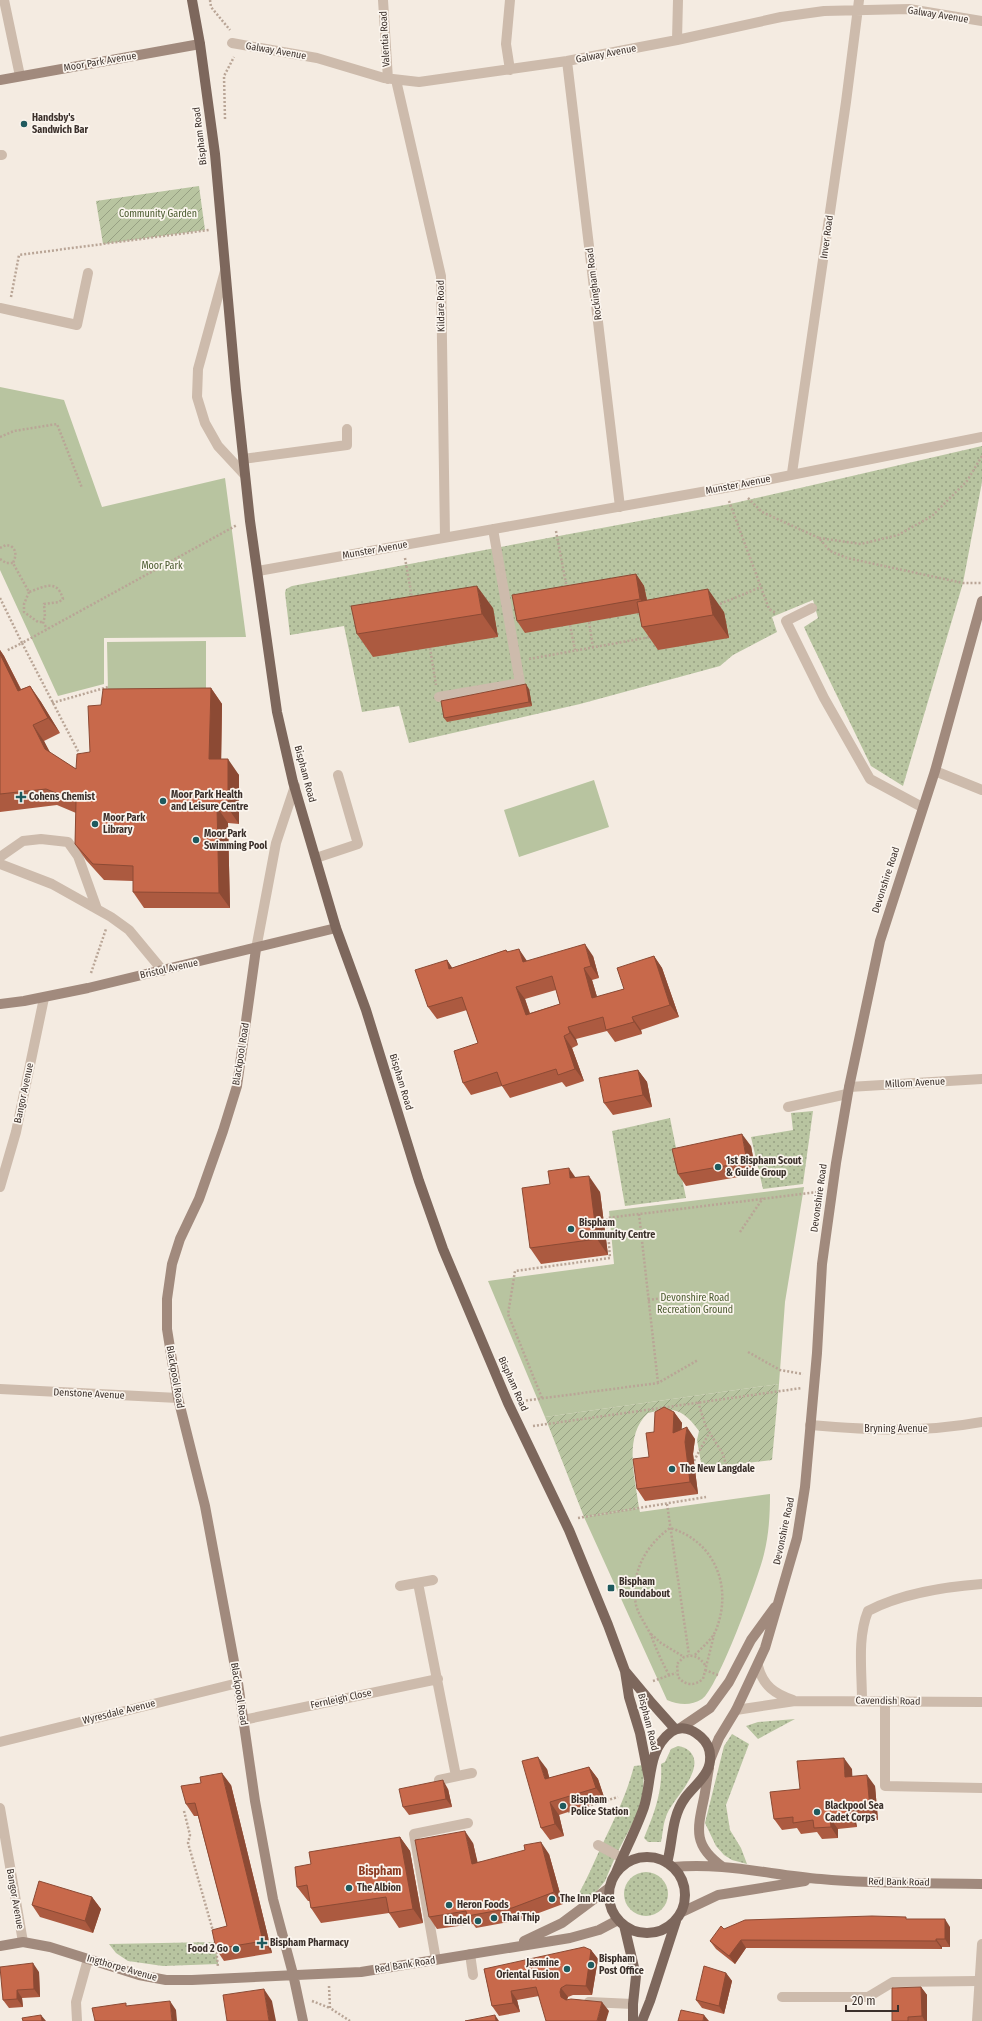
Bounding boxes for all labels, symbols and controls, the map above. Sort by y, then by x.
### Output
street label: Galway Avenue [907,4,969,26]
street label: Valentia Road [378,11,392,67]
street label: Galway Avenue [245,40,307,62]
street label: Galway Avenue [575,42,637,66]
street label: Moor Park Avenue [63,50,137,74]
street label: Bispham Road [190,106,210,166]
place label: Handsby's Sandwich Bar [32,112,89,136]
marker: Handsby's Sandwich Bar [19,119,29,129]
park label: Community Garden [119,208,197,220]
street label: Inver Road [818,215,836,259]
street label: Rockingham Road [584,247,604,321]
street label: Kildare Road [435,280,447,332]
street label: Munster Avenue [705,473,772,497]
street label: Munster Avenue [342,538,409,562]
park label: Moor Park [141,560,183,572]
street label: Bispham Road [292,744,318,804]
place label: Moor Park Health and Leisure Centre [171,789,248,813]
place label: Cohens Chemist [29,791,95,803]
marker: Cohens Chemist [16,792,26,802]
marker: Moor Park Health and Leisure Centre [158,796,168,806]
place label: Moor Park Library [103,812,146,836]
marker: Moor Park Library [90,819,100,829]
place label: Moor Park Swimming Pool [204,828,268,852]
marker: Moor Park Swimming Pool [191,835,201,845]
street label: Devonshire Road [870,845,902,915]
street label: Bristol Avenue [139,956,199,982]
street label: Blackpool Road [230,1022,252,1086]
street label: Bispham Road [387,1052,415,1112]
street label: Bangor Avenue [12,1062,36,1124]
street label: Millom Avenue [885,1075,945,1091]
place label: 1st Bispham Scout & Guide Group [726,1155,802,1179]
marker: 1st Bispham Scout & Guide Group [713,1162,723,1172]
street label: Devonshire Road [808,1163,830,1233]
place label: Bispham Community Centre [579,1217,655,1241]
marker: Bispham Community Centre [566,1224,576,1234]
park label: Devonshire Road Recreation Ground [657,1292,733,1316]
street label: Blackpool Road [164,1345,186,1409]
street label: Bispham Road [496,1355,530,1413]
street label: Denstone Avenue [53,1386,125,1402]
street label: Bryning Avenue [864,1423,928,1435]
place label: The New Langdale [680,1463,755,1475]
marker: The New Langdale [667,1464,677,1474]
street label: Devonshire Road [771,1496,797,1566]
place label: Bispham Roundabout [619,1576,671,1600]
marker: Bispham Roundabout [606,1583,616,1593]
street label: Blackpool Road [228,1662,250,1726]
street label: Fernleigh Close [309,1687,373,1711]
street label: Bispham Road [635,1692,661,1752]
street label: Cavendish Road [855,1694,921,1708]
street label: Wyresdale Avenue [81,1697,157,1727]
place label: Bispham Police Station [571,1794,628,1818]
place label: Blackpool Sea Cadet Corps [825,1800,884,1824]
marker: Bispham Police Station [558,1801,568,1811]
marker: Blackpool Sea Cadet Corps [812,1807,822,1817]
district label: Bispham [359,1864,402,1878]
street label: Bangor Avenue [4,1868,26,1930]
street label: Red Bank Road [868,1875,930,1889]
place label: The Albion [357,1882,401,1894]
marker: The Albion [344,1883,354,1893]
place label: The Inn Place [560,1893,615,1905]
marker: The Inn Place [547,1894,557,1904]
place label: Heron Foods [457,1899,509,1911]
marker: Heron Foods [444,1900,454,1910]
place label: Thai Thip [502,1912,541,1924]
marker: Thai Thip [489,1913,499,1923]
place label: Lindel [444,1915,470,1927]
marker: Lindel [473,1916,483,1926]
place label: Bispham Pharmacy [270,1937,349,1949]
marker: Bispham Pharmacy [257,1938,267,1948]
place label: Food 2 Go [188,1943,229,1955]
marker: Food 2 Go [231,1944,241,1954]
street label: Ingthorpe Avenue [85,1952,159,1984]
place label: Bispham Post Office [599,1953,644,1977]
street label: Red Bank Road [374,1954,436,1976]
place label: Jasmine Oriental Fusion [496,1957,559,1981]
marker: Bispham Post Office [586,1960,596,1970]
marker: Jasmine Oriental Fusion [562,1964,572,1974]
scale bar [846,1987,898,2013]
text: 20 m [852,1994,876,2008]

